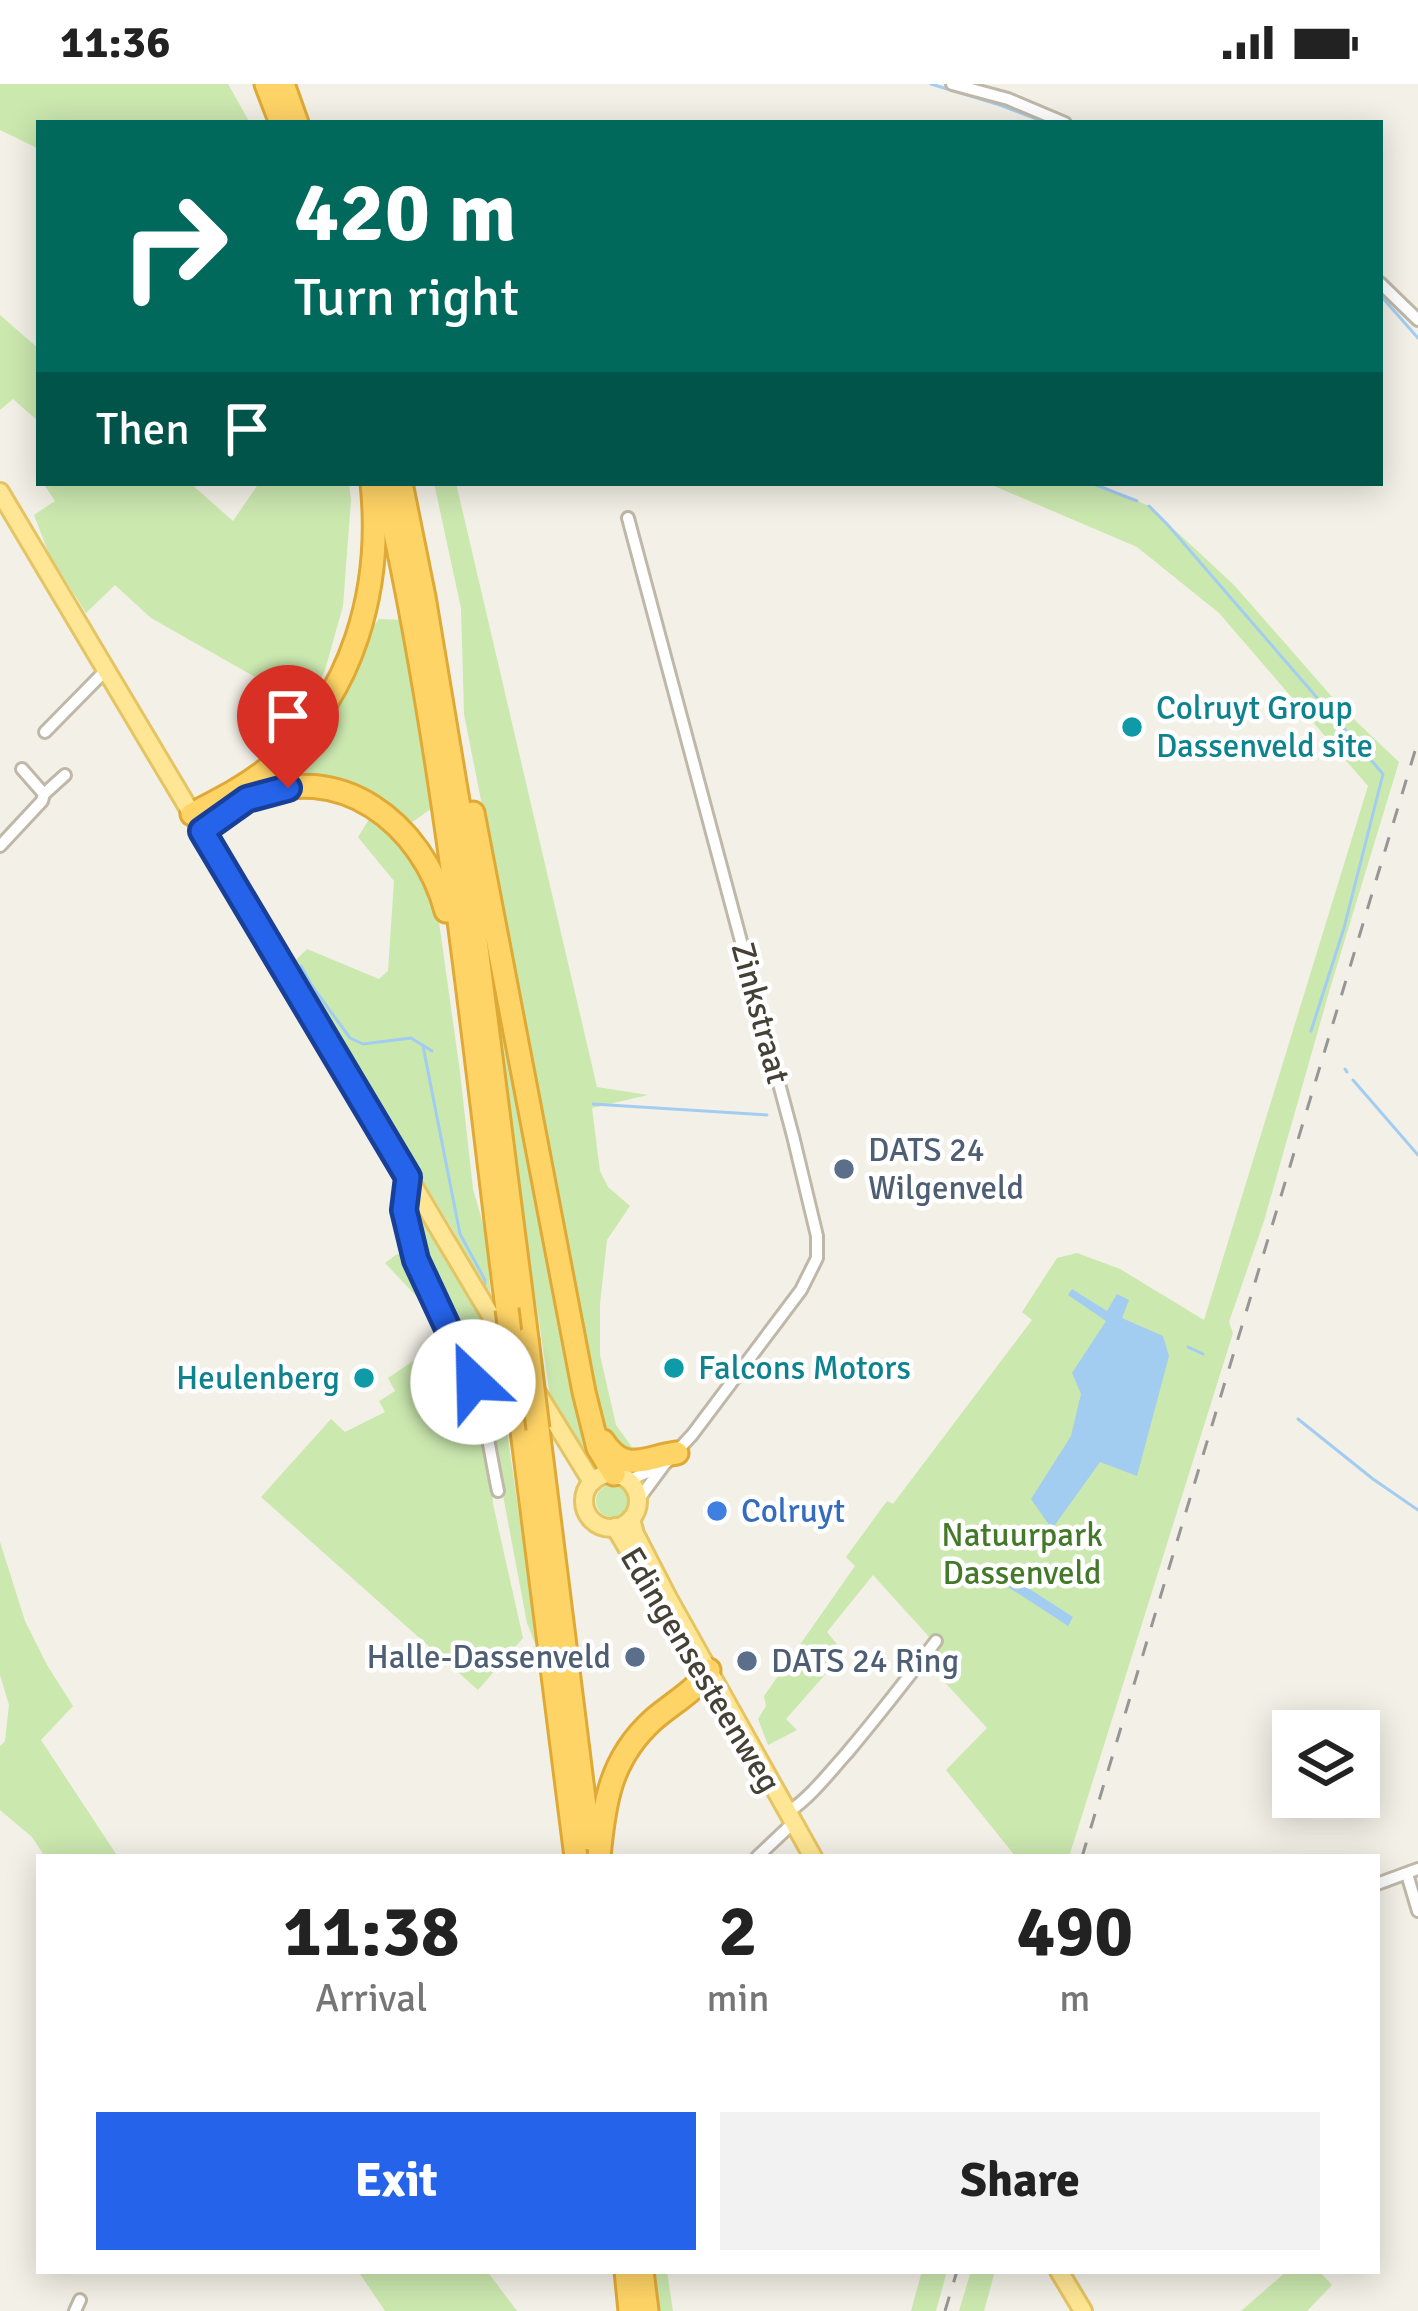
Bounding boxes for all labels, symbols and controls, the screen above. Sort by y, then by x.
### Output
text: 11:36 [60,15,170,70]
text: 420 m [294,161,516,265]
icon: right [96,168,252,324]
text: Turn right [294,264,519,331]
icon: arrive [214,396,280,462]
text: Then [96,402,190,457]
pin [237,665,339,788]
icon: arrive [255,683,321,749]
place label: Colruyt Group Dassenveld site [1156,688,1373,767]
marker: Colruyt Group Dassenveld site [1119,714,1145,740]
street label: Zinkstraat [721,938,799,1088]
place label: DATS 24 Wilgenveld [868,1130,1024,1209]
marker: DATS 24 Wilgenveld [831,1156,857,1182]
position arrow [410,1319,536,1445]
place label: Falcons Motors [698,1348,911,1389]
marker: Falcons Motors [661,1355,687,1381]
place label: Heulenberg [176,1358,340,1399]
marker: Heulenberg [351,1365,377,1391]
place label: Colruyt [741,1491,845,1532]
marker: Colruyt [704,1498,730,1524]
park label: Natuurpark Dassenveld [941,1515,1103,1594]
street label: Edingensesteenweg [611,1540,789,1800]
place label: Halle-Dassenveld [366,1637,611,1678]
place label: DATS 24 Ring [771,1641,959,1682]
marker: Halle-Dassenveld [622,1644,648,1670]
marker: DATS 24 Ring [734,1648,760,1674]
map controls [1272,1710,1380,1818]
button: layers [1272,1710,1380,1818]
text: 11:38 [283,1887,460,1976]
text: 2 [719,1887,757,1976]
text: 490 [1016,1887,1133,1976]
text: Arrival [315,1974,427,2022]
text: min [707,1974,770,2022]
text: m [1059,1974,1090,2022]
button: Exit [96,2112,696,2250]
button: Share [720,2112,1320,2250]

